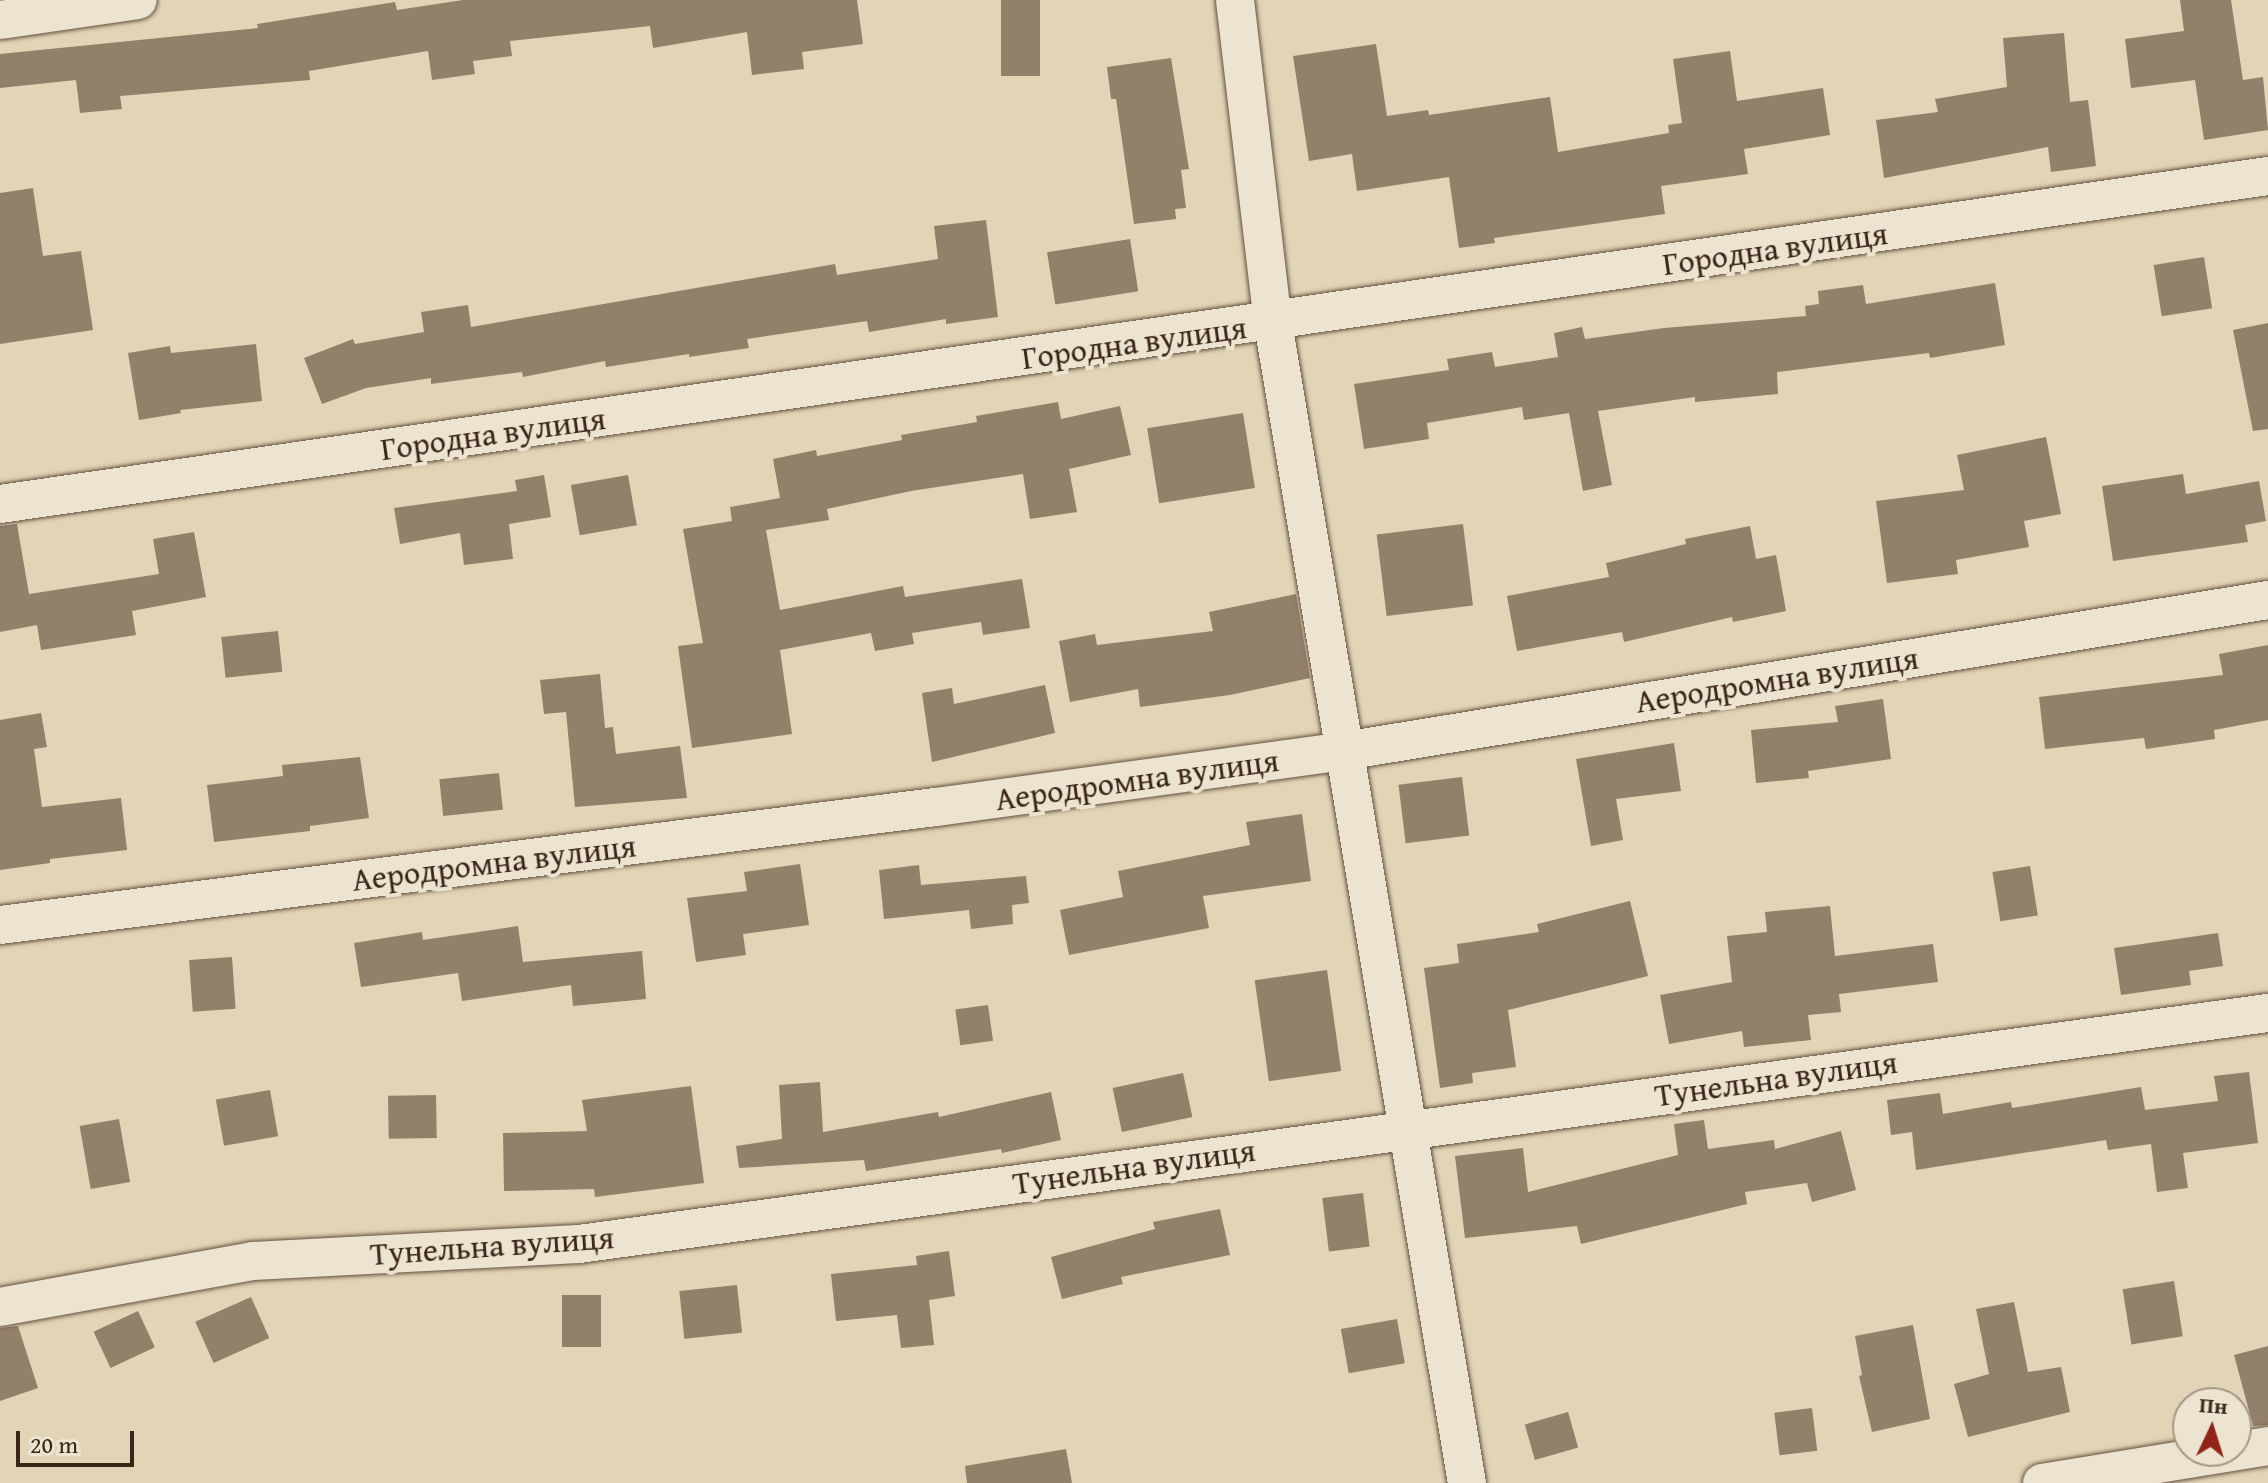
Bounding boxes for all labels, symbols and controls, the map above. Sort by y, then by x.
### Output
street label: Городна вулиця [1660,214,1890,284]
street label: Городна вулиця [1019,308,1249,378]
street label: Городна вулиця [378,399,608,469]
street label: Аеродромна вулиця [1633,639,1921,721]
street label: Аеродромна вулиця [993,741,1281,819]
street label: Аеродромна вулиця [350,827,638,899]
street label: Тунельна вулиця [1652,1043,1900,1115]
street label: Тунельна вулиця [1010,1131,1258,1203]
street label: Тунельна вулиця [369,1218,615,1274]
north arrow [2172,1387,2252,1467]
text: Пн [2198,1388,2229,1422]
scale bar [20,1415,138,1465]
text: 20 m [30,1427,78,1462]

